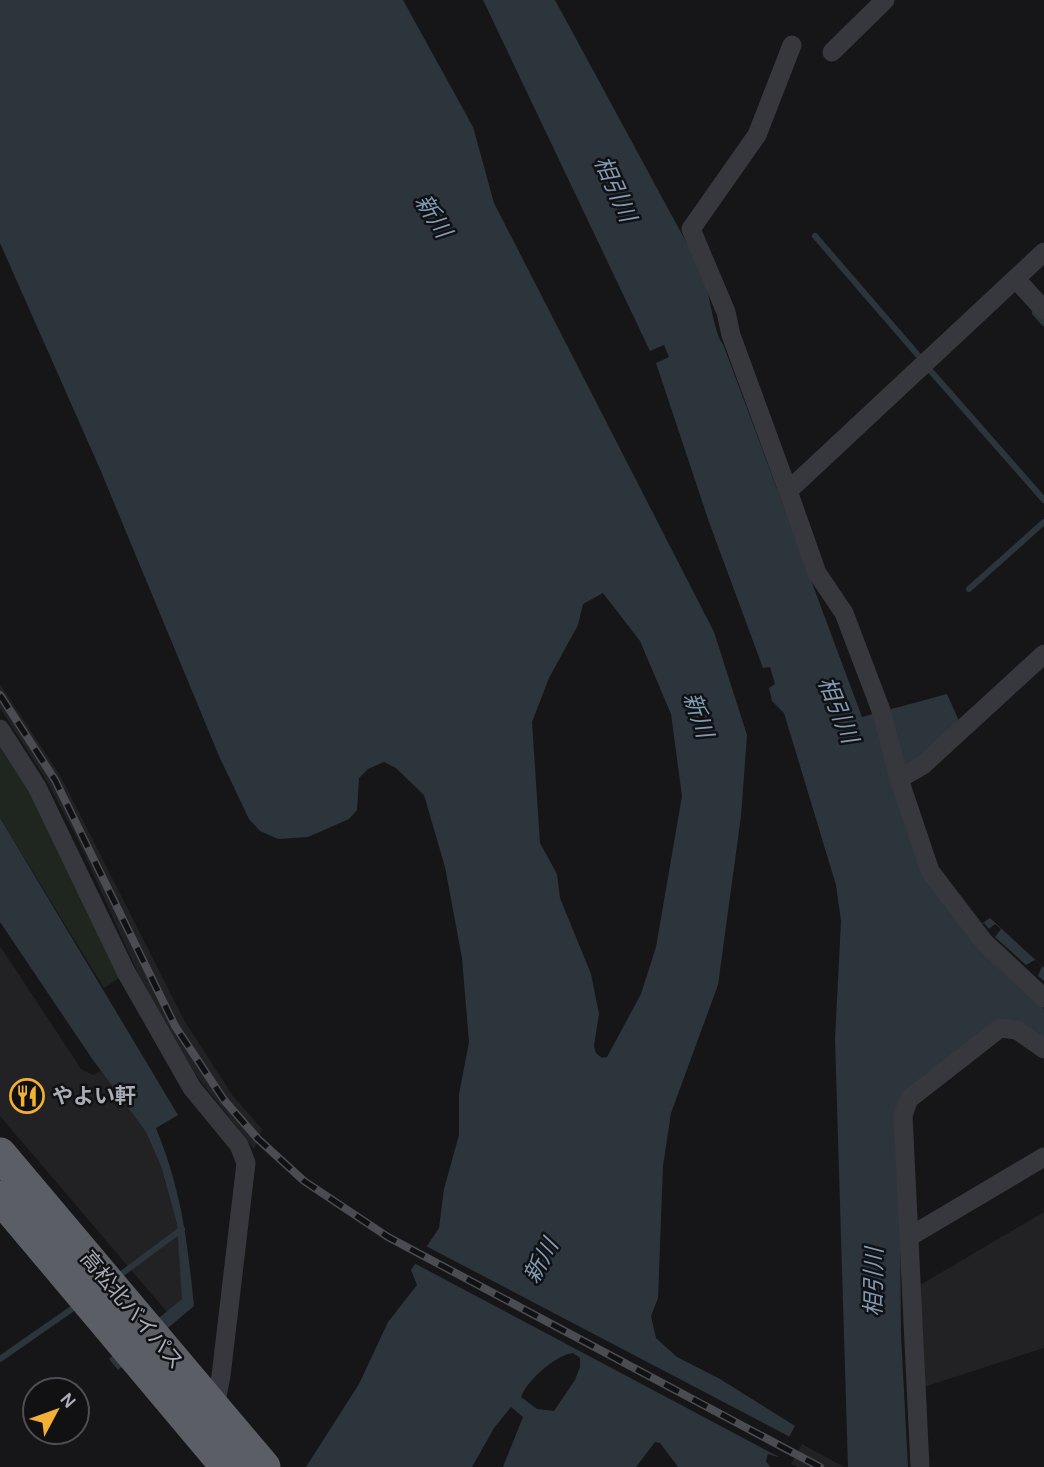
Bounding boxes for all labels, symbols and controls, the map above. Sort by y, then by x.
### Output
water label: 相引川 [589,152,643,229]
water label: 新川 [409,189,458,245]
water label: 相引川 [813,673,865,750]
water label: 新川 [678,689,719,744]
restaurant icon: やよい軒 [8,1077,46,1115]
place label: やよい軒 [52,1084,136,1108]
water label: 新川 [518,1232,565,1288]
water label: 相引川 [860,1244,888,1317]
street label: 高松北バイパス [76,1246,188,1374]
north arrow [21,1376,91,1446]
text: N [55,1388,81,1413]

